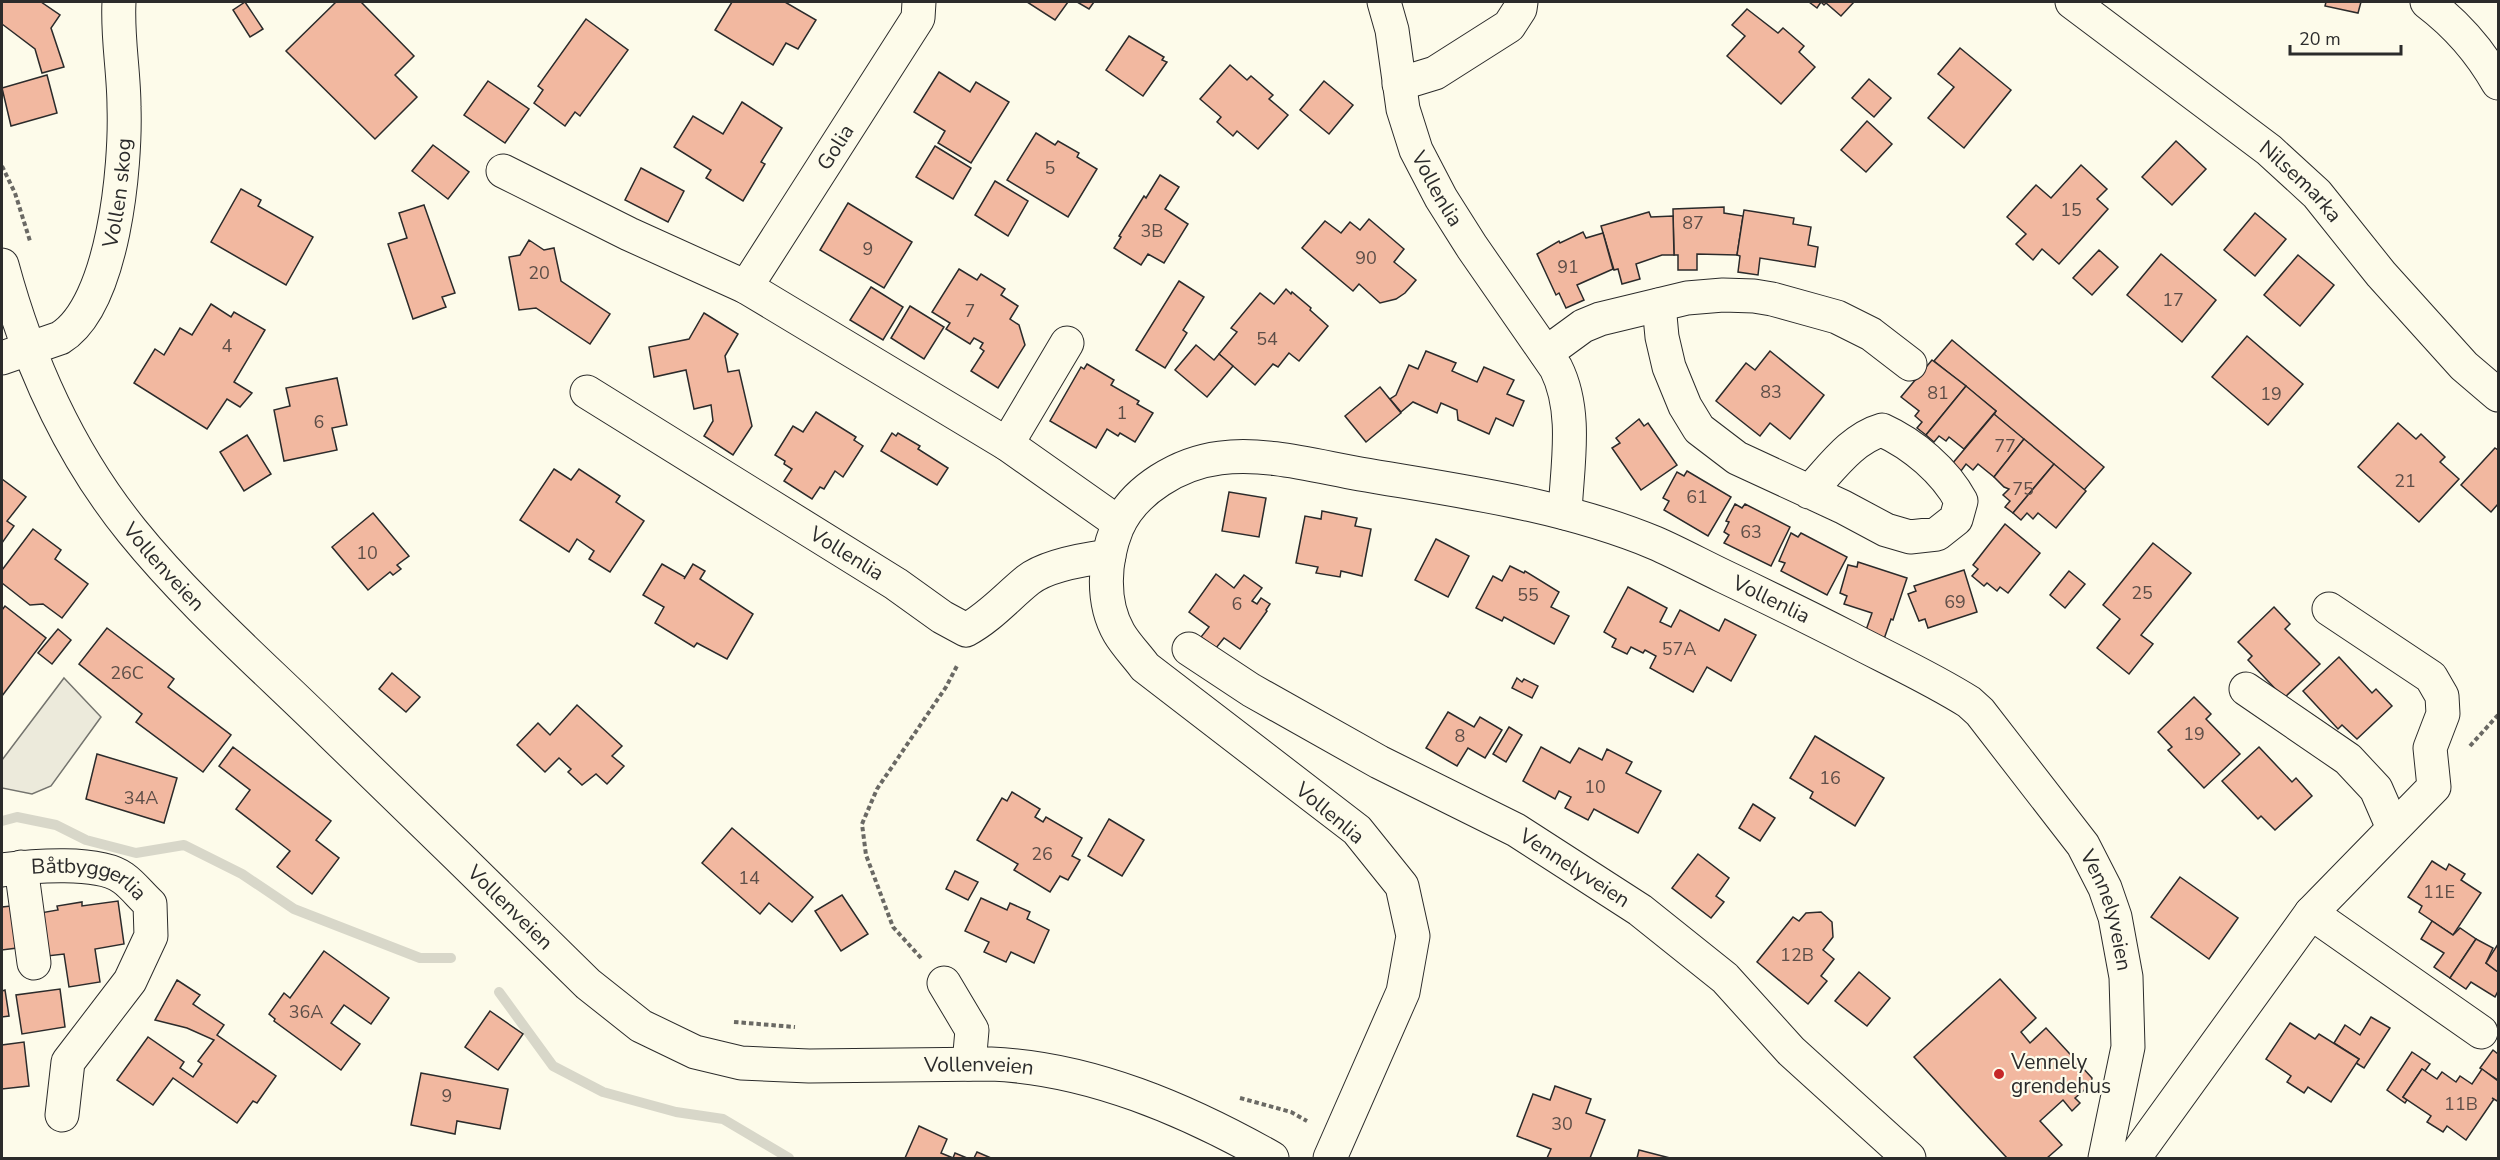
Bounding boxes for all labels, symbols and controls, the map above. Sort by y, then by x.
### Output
scale bar [2290,18,2401,56]
text: 20 m [2299,27,2341,51]
street label: Golia [810,119,860,175]
street label: Nilsemarka [2254,134,2348,228]
street label: Vollen skog [96,138,138,252]
street label: Vollenlia [1404,145,1470,232]
house number: 5 [1045,156,1055,180]
house number: 15 [2060,198,2082,222]
house number: 87 [1682,211,1704,235]
house number: 3B [1141,219,1163,243]
house number: 9 [863,237,873,261]
house number: 90 [1355,246,1377,270]
house number: 91 [1557,255,1579,279]
house number: 20 [528,261,550,285]
house number: 17 [2162,288,2184,312]
house number: 7 [965,299,975,323]
house number: 54 [1256,327,1278,351]
house number: 4 [222,334,233,358]
house number: 83 [1760,380,1782,404]
house number: 81 [1927,381,1949,405]
house number: 19 [2260,382,2282,406]
house number: 1 [1117,401,1127,425]
house number: 6 [314,410,324,434]
house number: 77 [1994,434,2016,458]
house number: 21 [2394,469,2416,493]
house number: 75 [2012,477,2034,501]
house number: 61 [1686,485,1708,509]
street label: Vollenveien [116,516,211,617]
street label: Vollenlia [804,519,889,587]
house number: 63 [1740,520,1762,544]
house number: 10 [356,541,378,565]
street label: Vollenlia [1727,568,1815,630]
house number: 25 [2131,581,2153,605]
house number: 55 [1517,583,1539,607]
house number: 69 [1944,590,1966,614]
house number: 6 [1232,592,1242,616]
house number: 57A [1662,637,1696,661]
house number: 26C [110,661,144,685]
house number: 19 [2183,722,2205,746]
house number: 8 [1455,724,1465,748]
house number: 16 [1819,766,1841,790]
street label: Vollenlia [1289,775,1371,850]
house number: 10 [1584,775,1606,799]
house number: 34A [124,786,158,810]
street label: Vennelyveien [1513,821,1635,914]
house number: 26 [1031,842,1053,866]
street label: Vennelyveien [2073,844,2139,973]
street label: Båtbyggerlia [30,852,153,906]
street label: Vollenveien [460,858,559,956]
house number: 14 [738,866,760,890]
house number: 11E [2423,880,2455,904]
house number: 12B [1780,943,1814,967]
house number: 36A [289,1000,323,1024]
place label: Vennely grendehus [2010,1048,2111,1100]
street label: Vollenveien [923,1050,1036,1082]
marker: Vennely grendehus [1992,1067,2006,1081]
house number: 9 [442,1084,452,1108]
house number: 11B [2444,1092,2478,1116]
house number: 30 [1551,1112,1573,1136]

